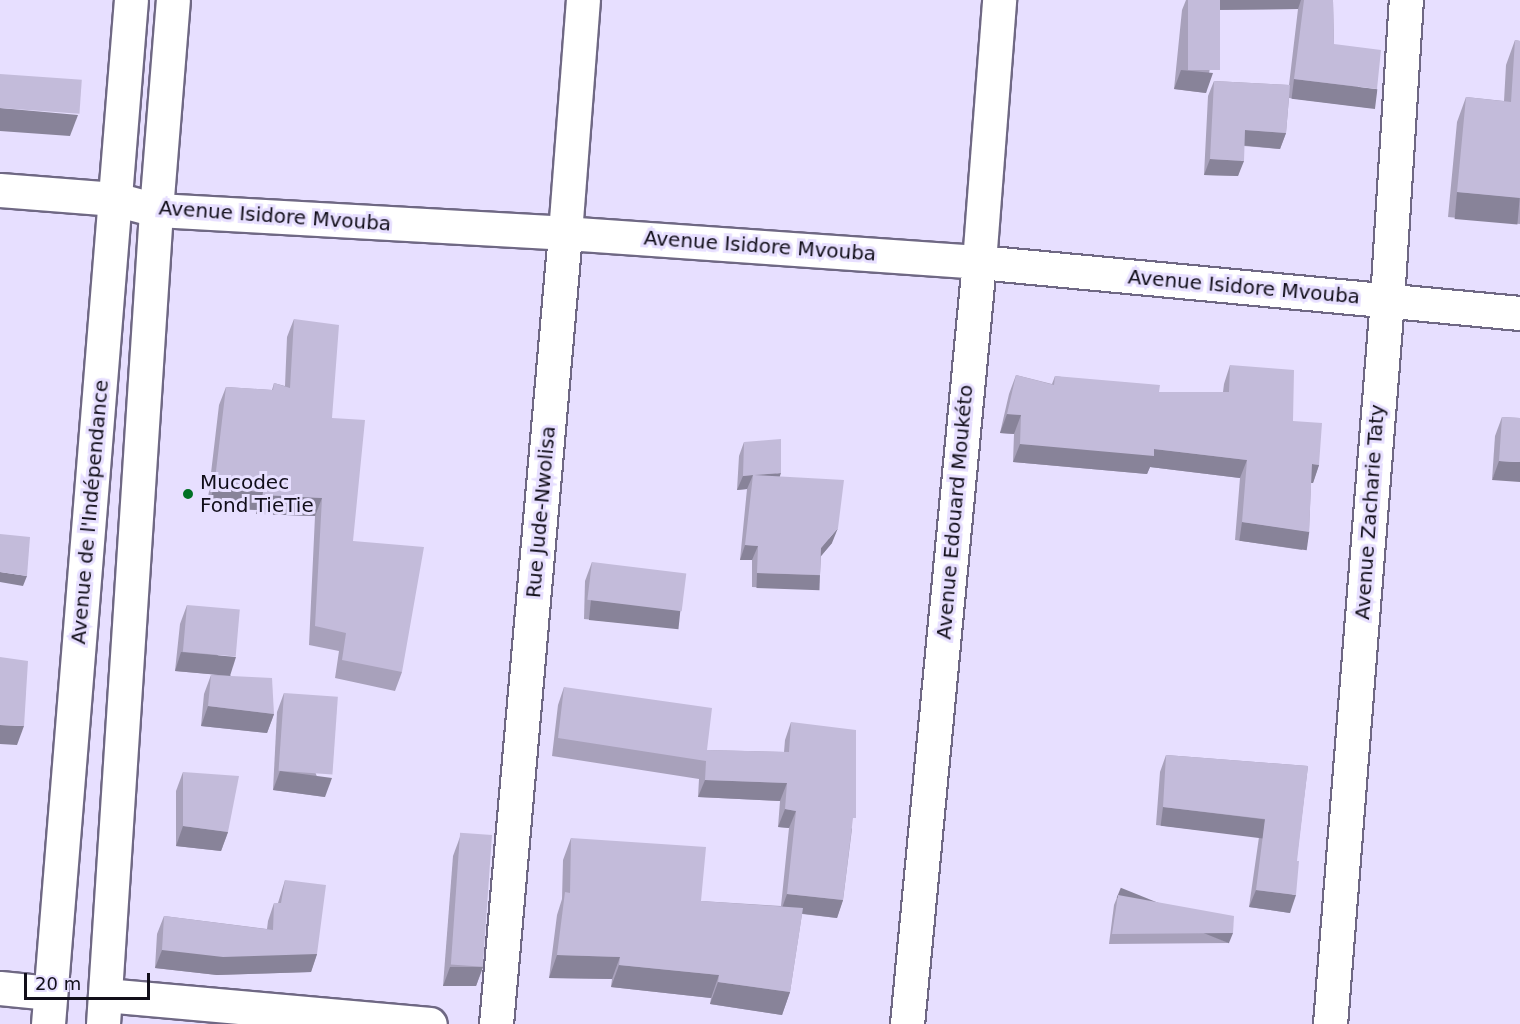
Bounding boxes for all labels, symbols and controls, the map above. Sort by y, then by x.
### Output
street label: Avenue Isidore Mvouba [158,196,392,236]
street label: Avenue Isidore Mvouba [643,226,877,266]
street label: Avenue Isidore Mvouba [1127,265,1361,309]
street label: Avenue de l'Indépendance [66,379,114,645]
street label: Avenue Edouard Moukéto [932,384,978,640]
street label: Avenue Zacharie Taty [1351,404,1389,620]
street label: Rue Jude-Nwolisa [522,425,560,599]
place label: Mucodec Fond TieTie [200,470,314,517]
marker: Mucodec Fond TieTie [181,487,195,501]
scale bar [27,961,153,999]
text: 20 m [35,973,81,994]

